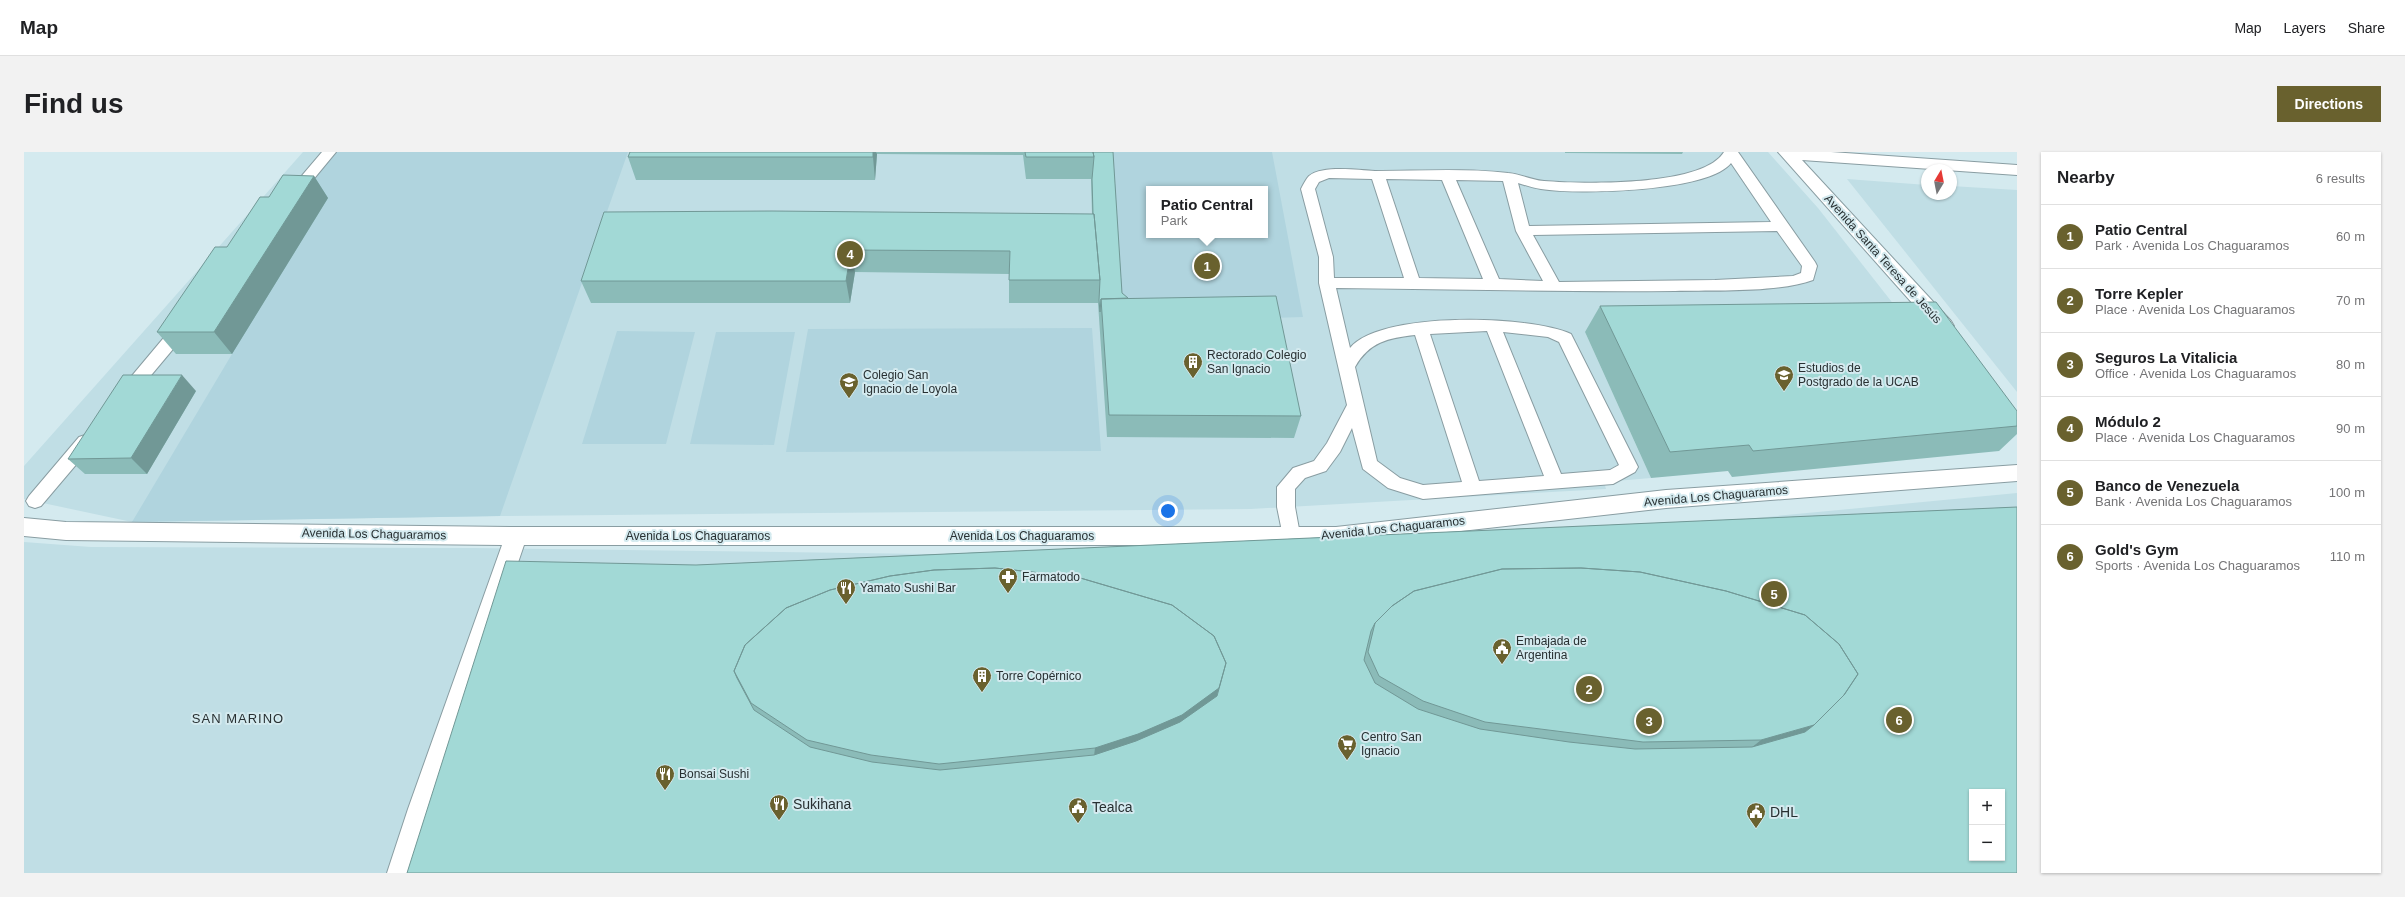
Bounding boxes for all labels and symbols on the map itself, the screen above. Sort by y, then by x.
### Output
north arrow [1921,164,1957,200]
street label: Avenida Santa Teresa de Jesús [1821,192,1945,326]
pin: 4 [837,239,863,269]
pin: 1 [1194,251,1220,281]
place label: Rectorado Colegio San Ignacio [1207,348,1307,376]
building icon: Rectorado Colegio San Ignacio [1182,351,1204,379]
place label: Estudios de Postgrado de la UCAB [1798,361,1919,389]
school or university icon: Estudios de Postgrado de la UCAB [1773,364,1795,392]
place label: Colegio San Ignacio de Loyola [863,368,957,396]
school or university icon: Colegio San Ignacio de Loyola [838,371,860,399]
street label: Avenida Los Chaguaramos [1643,483,1789,509]
your location [1158,501,1178,521]
street label: Avenida Los Chaguaramos [1320,513,1466,543]
street label: Avenida Los Chaguaramos [302,526,446,542]
street label: Avenida Los Chaguaramos [626,529,770,543]
street label: Avenida Los Chaguaramos [950,529,1094,543]
pharmacy icon: Farmatodo [997,566,1019,594]
place label: Farmatodo [1022,570,1080,584]
restaurant icon: Yamato Sushi Bar [835,577,857,605]
pin: 5 [1761,579,1787,609]
place label: Yamato Sushi Bar [860,581,956,595]
place label: Embajada de Argentina [1516,634,1587,662]
public building icon: Embajada de Argentina [1491,637,1513,665]
building icon: Torre Copérnico [971,665,993,693]
place label: Torre Copérnico [996,669,1082,683]
pin: 2 [1576,674,1602,704]
pin: 6 [1886,705,1912,735]
pin: 3 [1636,706,1662,736]
district label: SAN MARINO [192,711,284,726]
place label: Centro San Ignacio [1361,730,1422,758]
supermarket icon: Centro San Ignacio [1336,733,1358,761]
restaurant icon: Bonsai Sushi [654,763,676,791]
place label: Bonsai Sushi [679,767,749,781]
restaurant icon: Sukihana [768,793,790,821]
place label: Sukihana [793,796,852,812]
public building icon: Tealca [1067,796,1089,824]
place label: Tealca [1092,799,1133,815]
public building icon: DHL [1745,801,1767,829]
place label: DHL [1770,804,1798,820]

